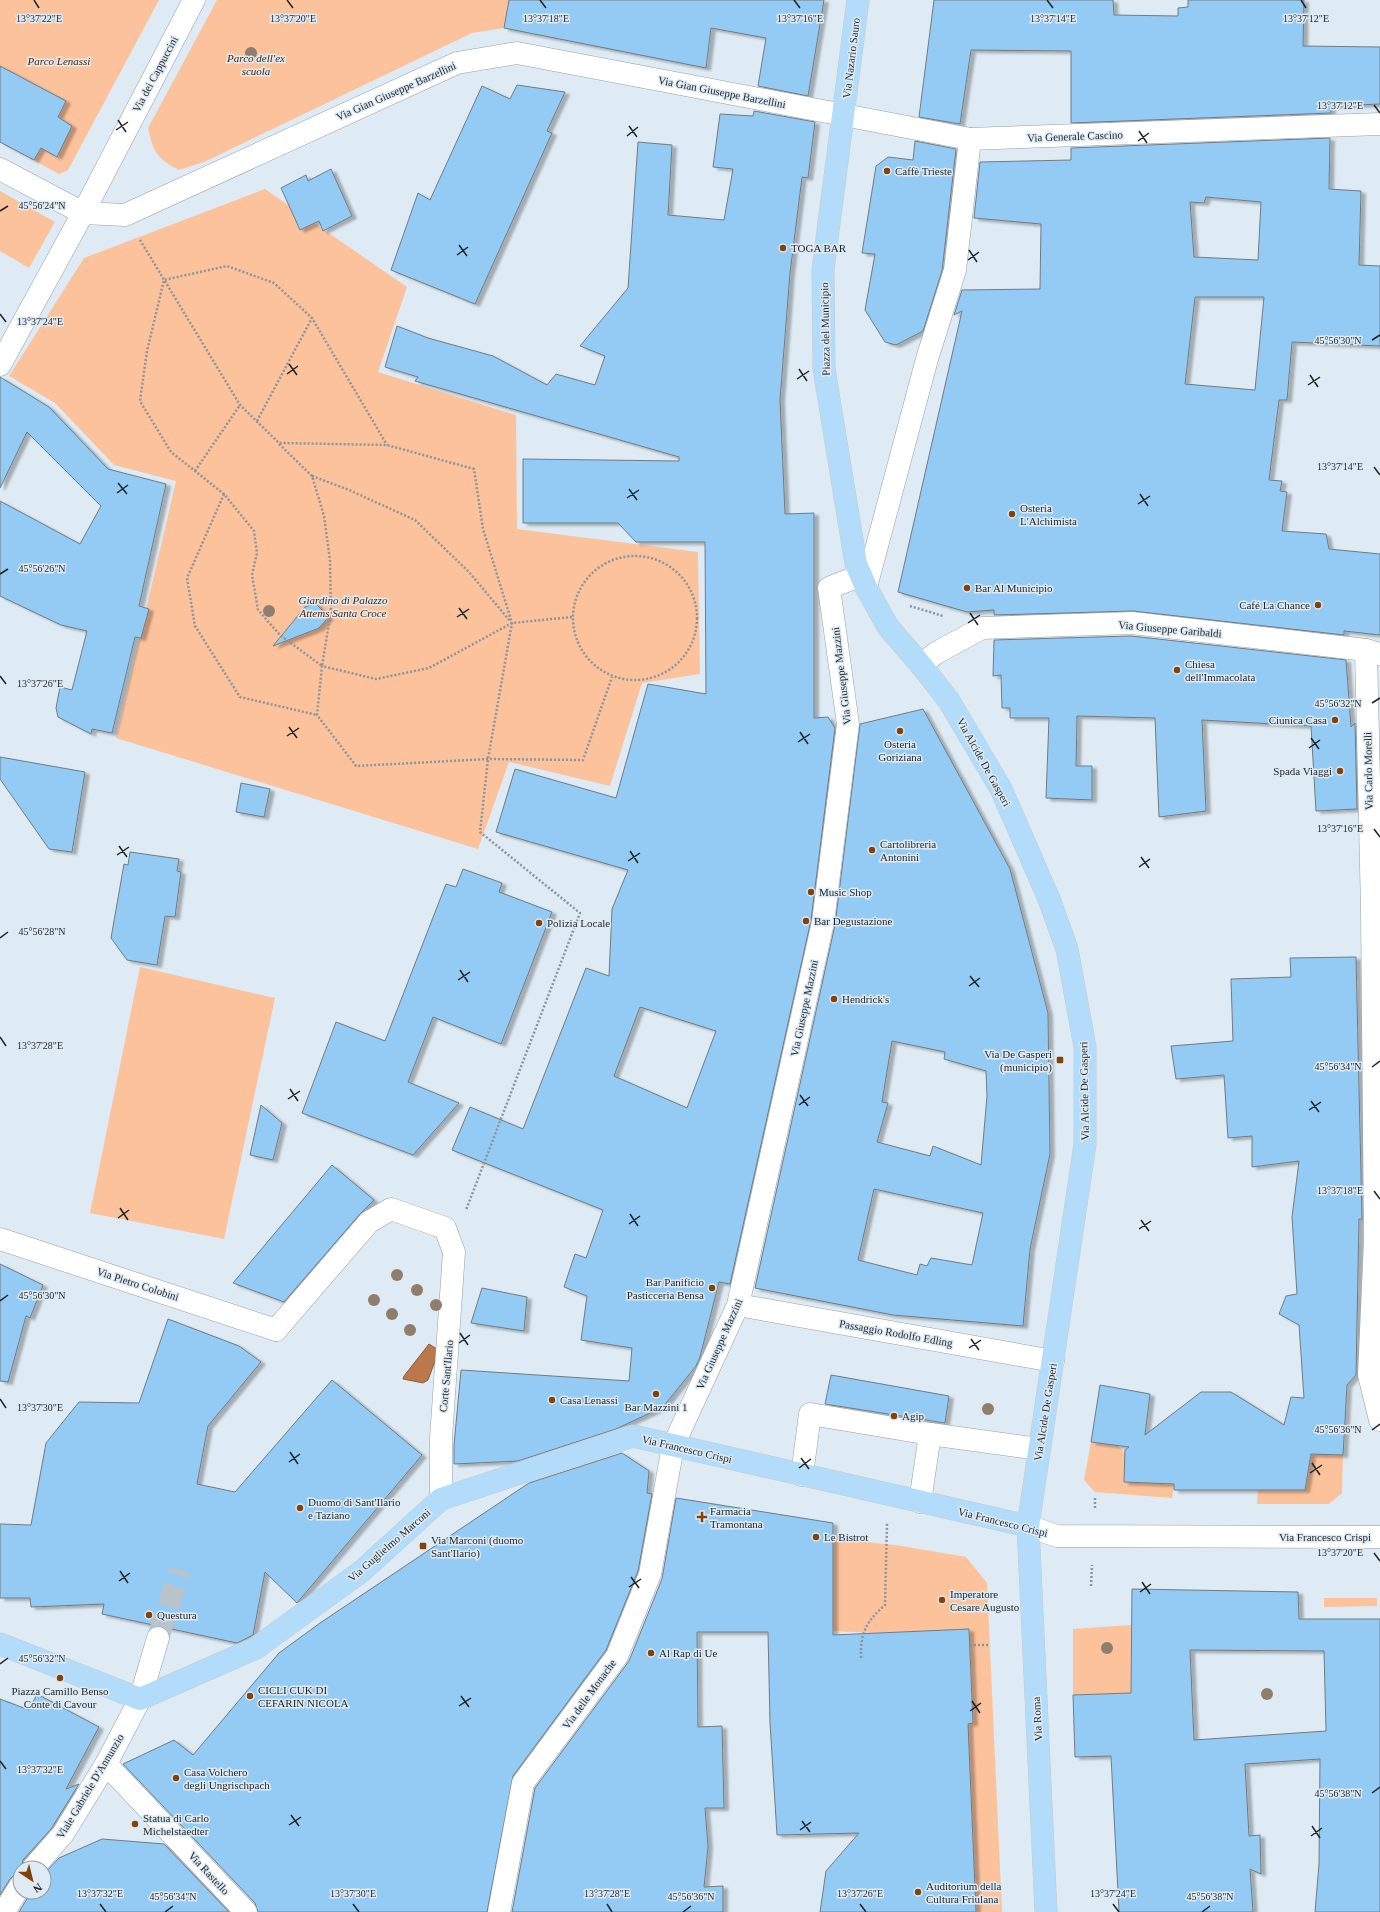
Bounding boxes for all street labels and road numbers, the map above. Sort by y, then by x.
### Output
street label: Via Nazario Sauro [840,16,862,99]
street label: Via dei Cappuccini [130,34,180,114]
street label: Via Gian Giuseppe Barzellini [334,59,458,123]
street label: Via Gian Giuseppe Barzellini [657,74,787,110]
street label: Via Generale Cascino [1027,128,1124,144]
street label: Piazza del Municipio [818,282,832,376]
street label: Via Giuseppe Garibaldi [1118,618,1222,640]
street label: Via Giuseppe Mazzini [829,626,853,726]
street label: Via Alcide De Gasperi [955,716,1013,808]
street label: Via Carlo Morelli [1361,732,1375,810]
street label: Via Giuseppe Mazzini [788,959,820,1057]
street label: Via Alcide De Gasperi [1077,1041,1091,1141]
street label: Via Pietro Colobini [95,1265,181,1303]
street label: Via Giuseppe Mazzini [694,1297,744,1391]
street label: Passaggio Rodolfo Edling [838,1317,954,1349]
street label: Corte Sant'Ilario [437,1339,455,1413]
street label: Via Alcide De Gasperi [1031,1362,1059,1462]
street label: Via Francesco Crispi [641,1433,733,1465]
street label: Via Francesco Crispi [957,1505,1049,1539]
street label: Via Guglielmo Marconi [345,1506,433,1584]
street label: Via Francesco Crispi [1279,1531,1371,1543]
street label: Via delle Monache [560,1657,618,1731]
street label: Via Roma [1030,1696,1044,1741]
street label: Viale Gabriele D'Annunzio [54,1731,126,1840]
street label: Via Rastello [186,1849,232,1897]

